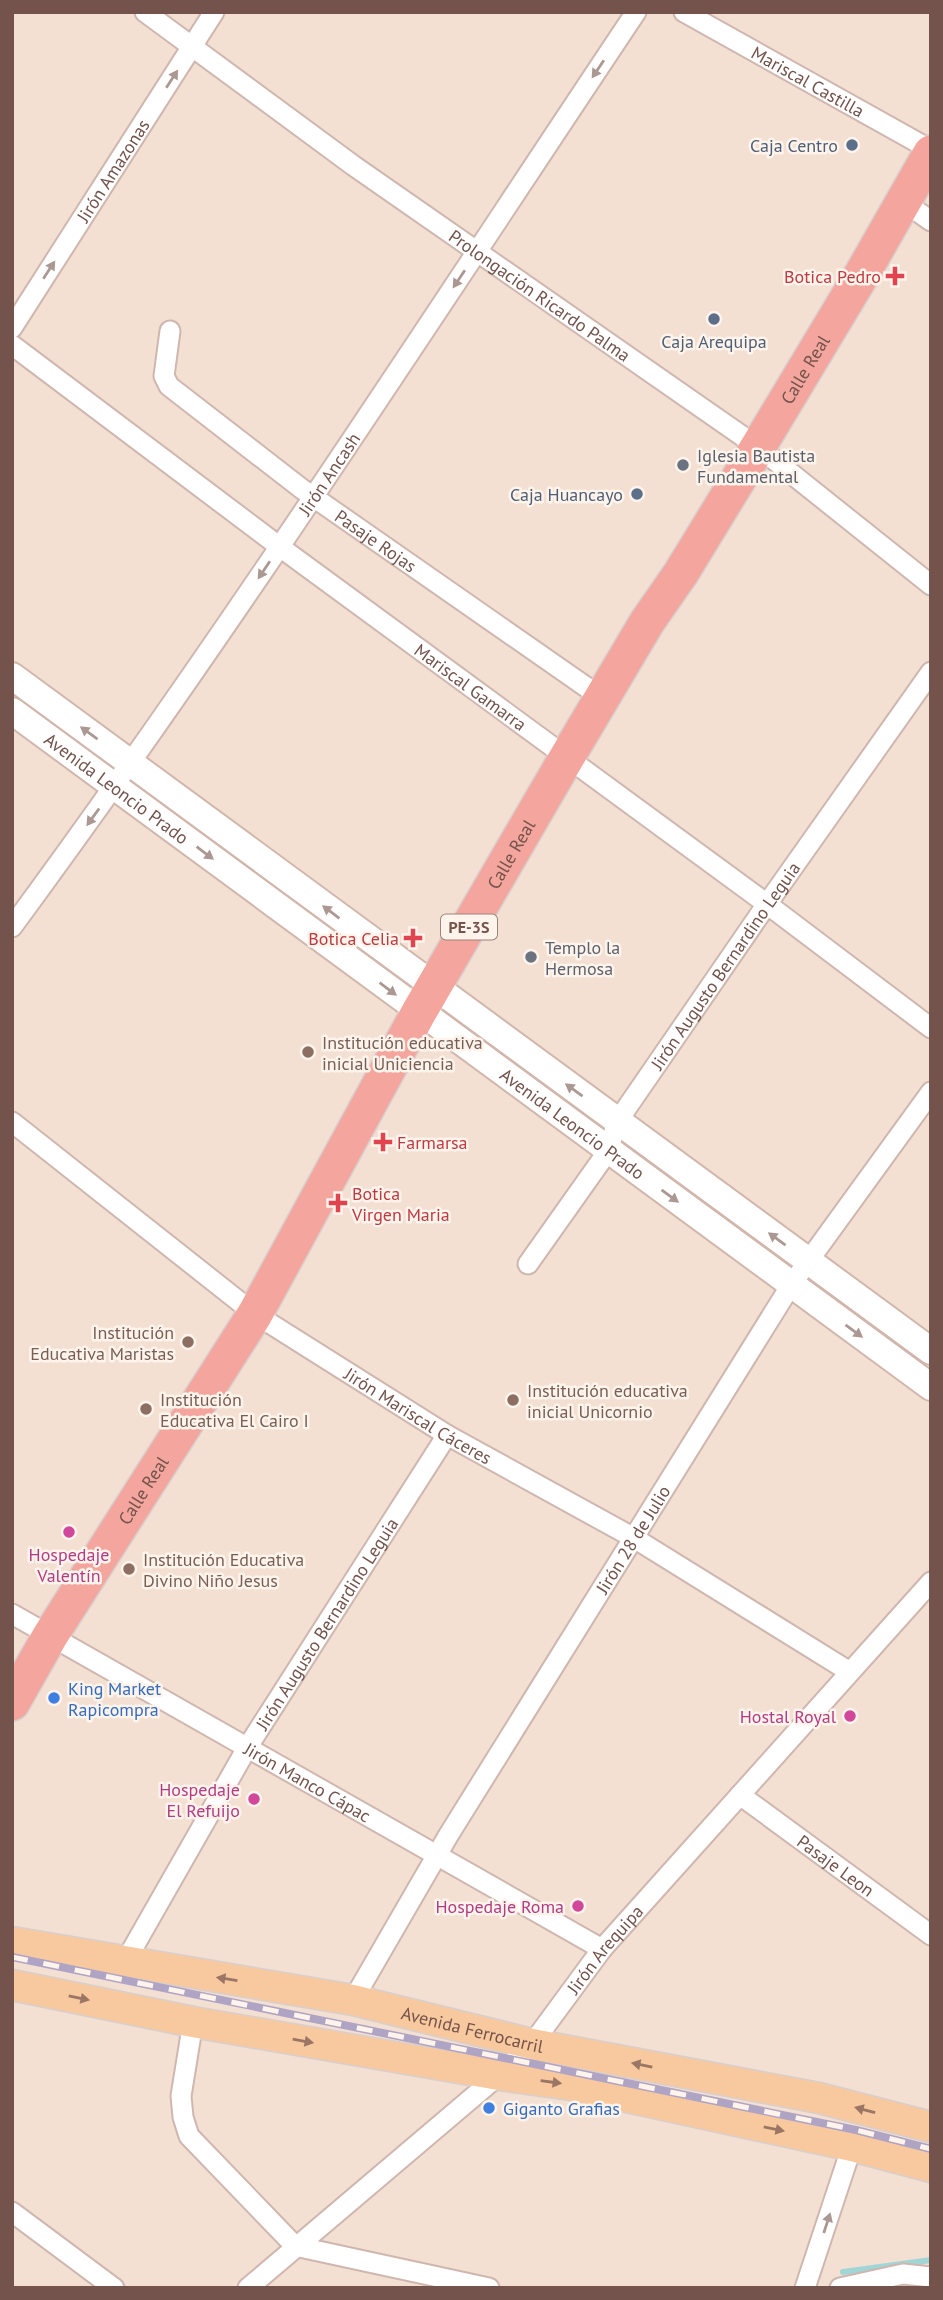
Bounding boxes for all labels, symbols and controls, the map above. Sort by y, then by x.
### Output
street label: Mariscal Castilla [747,41,868,122]
one-way arrow [592,59,605,79]
one-way arrow [165,69,178,88]
street label: Jirón Amazonas [71,115,154,227]
place label: Caja Centro [750,134,838,157]
marker: Caja Centro [844,137,860,153]
street label: Prolongación Ricardo Palma [445,224,635,366]
one-way arrow [42,261,56,279]
place label: Botica Pedro [784,265,881,288]
marker: Botica Pedro [887,268,903,284]
one-way arrow [452,269,465,289]
marker: Caja Arequipa [706,311,722,327]
place label: Caja Arequipa [661,330,767,353]
street label: Calle Real [775,330,835,408]
street label: Jirón Ancash [292,428,365,520]
place label: Iglesia Bautista Fundamental [697,444,815,488]
marker: Iglesia Bautista Fundamental [675,457,691,473]
place label: Caja Huancayo [510,483,623,506]
marker: Caja Huancayo [629,486,645,502]
street label: Pasaje Rojas [331,504,421,577]
one-way arrow [257,561,271,579]
street label: Mariscal Gamarra [410,638,531,736]
one-way arrow [80,726,98,740]
street label: Avenida Leoncio Prado [40,727,193,849]
one-way arrow [86,808,100,827]
street label: Calle Real [481,815,540,893]
one-way arrow [196,846,214,861]
street label: Jirón Augusto Bernardino Leguia [645,857,805,1075]
one-way arrow [322,905,340,919]
road number: PE-3S [441,914,497,939]
place label: Botica Celia [308,927,399,950]
marker: Botica Celia [405,930,421,946]
place label: Templo la Hermosa [545,936,620,980]
marker: Templo la Hermosa [523,949,539,965]
one-way arrow [379,981,397,995]
place label: Institución educativa inicial Uniciencia [322,1031,483,1075]
marker: Institución educativa inicial Uniciencia [300,1044,316,1060]
street label: Avenida Leoncio Prado [496,1063,649,1184]
one-way arrow [564,1083,583,1097]
place label: Farmarsa [397,1131,468,1154]
marker: Farmarsa [375,1134,391,1150]
place label: Botica Virgen Maria [351,1182,450,1226]
one-way arrow [661,1189,679,1203]
marker: Botica Virgen Maria [330,1195,346,1211]
one-way arrow [768,1232,786,1246]
place label: Institución Educativa Maristas [30,1321,174,1365]
one-way arrow [845,1323,863,1337]
marker: Institución Educativa Maristas [180,1334,196,1350]
street label: Jirón Mariscal Cáceres [340,1361,496,1469]
place label: Institución educativa inicial Unicornio [527,1379,688,1423]
place label: Institución Educativa El Cairo I [160,1388,309,1432]
marker: Institución educativa inicial Unicornio [505,1392,521,1408]
marker: Institución Educativa El Cairo I [138,1401,154,1417]
street label: Calle Real [113,1451,174,1529]
street label: Jirón 28 de Julio [590,1481,675,1599]
street label: Jirón Augusto Bernardino Leguia [250,1513,403,1735]
marker: Hospedaje Valentín [61,1524,77,1540]
place label: Hospedaje Valentín [29,1543,109,1587]
place label: Institución Educativa Divino Niño Jesus [143,1548,304,1592]
marker: Institución Educativa Divino Niño Jesus [121,1561,137,1577]
place label: King Market Rapicompra [68,1677,161,1721]
marker: King Market Rapicompra [46,1690,62,1706]
place label: Hostal Royal [740,1705,837,1728]
marker: Hostal Royal [842,1708,858,1724]
street label: Jirón Manco Cápac [239,1736,375,1827]
place label: Hospedaje El Refuijo [159,1778,240,1822]
marker: Hospedaje El Refuijo [246,1791,262,1807]
street label: Pasaje Leon [793,1829,879,1901]
place label: Hospedaje Roma [435,1895,564,1918]
marker: Hospedaje Roma [570,1898,586,1914]
street label: Jirón Arequipa [561,1900,648,1999]
one-way arrow [216,1973,238,1984]
one-way arrow [68,1992,90,2003]
street label: Avenida Ferrocarril [399,2001,546,2058]
one-way arrow [292,2036,314,2047]
one-way arrow [631,2059,653,2070]
one-way arrow [540,2077,562,2088]
place label: Giganto Grafias [503,2097,620,2120]
marker: Giganto Grafias [481,2100,497,2116]
one-way arrow [854,2104,876,2115]
one-way arrow [763,2124,785,2135]
one-way arrow [822,2212,833,2233]

